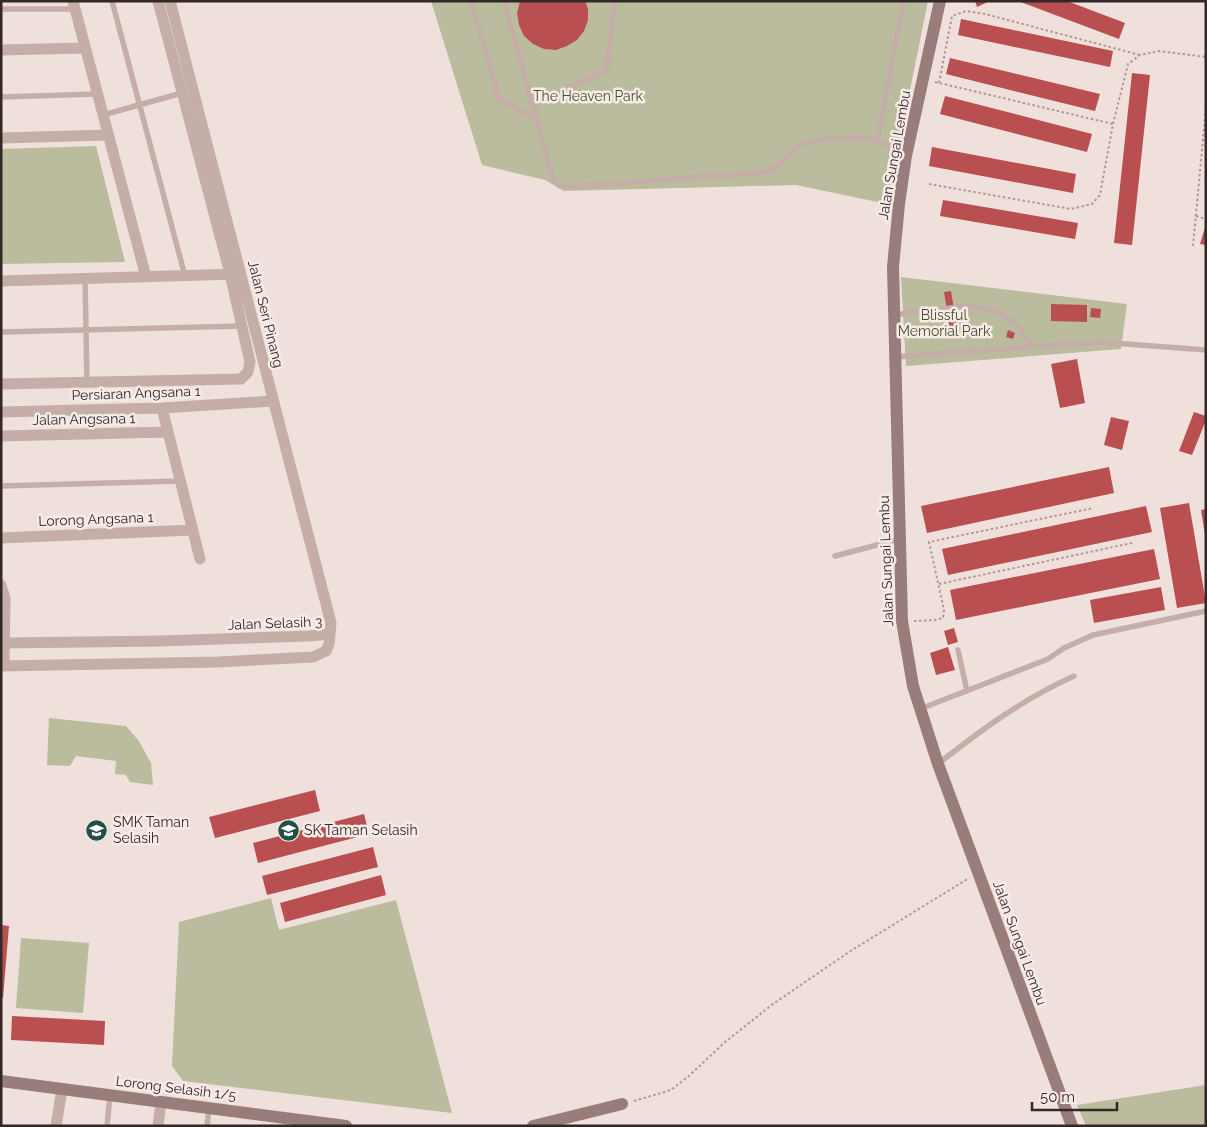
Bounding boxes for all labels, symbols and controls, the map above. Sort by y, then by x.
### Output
park label: The Heaven Park [533,88,644,104]
street label: Jalan Sungai Lembu [875,89,913,221]
street label: Jalan Seri Pinang [245,259,287,369]
park label: Blissful Memorial Park [898,307,991,339]
street label: Persiaran Angsana 1 [71,383,201,403]
street label: Jalan Angsana 1 [32,410,136,428]
street label: Jalan Sungai Lembu [876,495,896,627]
street label: Lorong Angsana 1 [38,509,154,529]
street label: Jalan Selasih 3 [227,613,323,633]
place label: SMK Taman Selasih [113,814,189,846]
school or university icon: SMK Taman Selasih [85,818,109,842]
school or university icon: SK Taman Selasih [276,818,300,842]
place label: SK Taman Selasih [304,822,418,838]
street label: Jalan Sungai Lembu [990,879,1050,1007]
street label: Lorong Selasih 1/5 [115,1073,237,1103]
scale bar [1032,1080,1117,1112]
text: 50 m [1040,1088,1075,1106]

